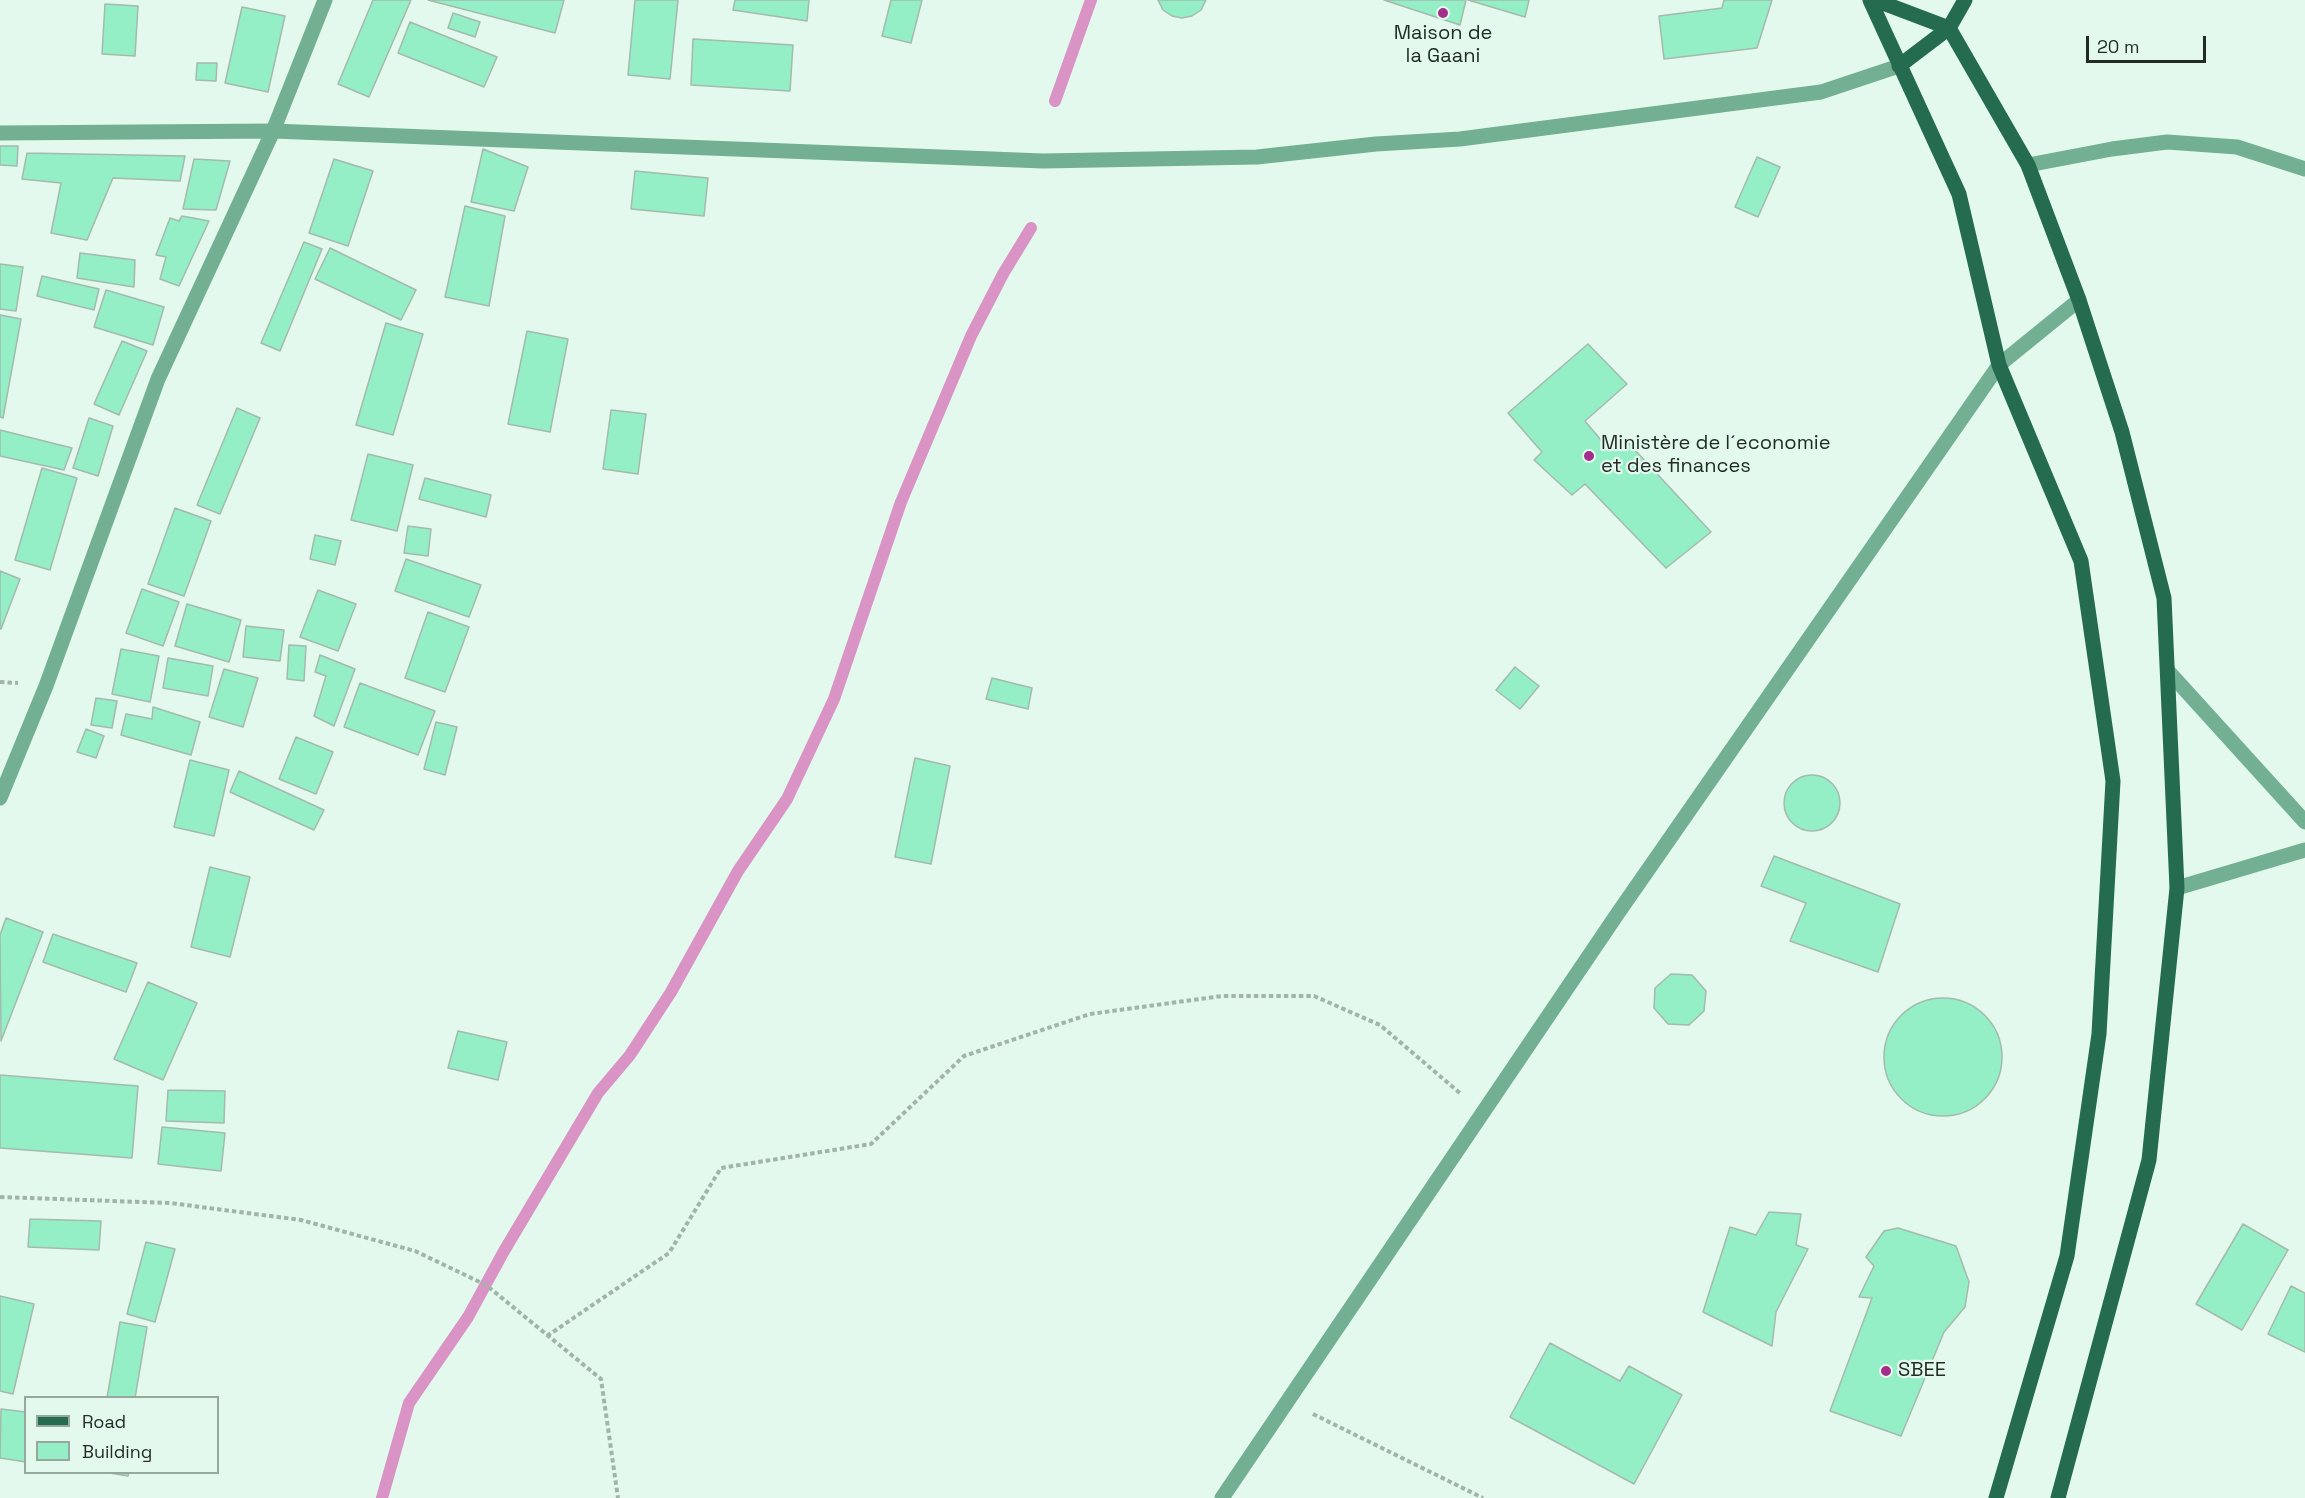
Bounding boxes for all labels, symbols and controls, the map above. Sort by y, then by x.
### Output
marker: Maison de la Gaani [1436,6,1450,20]
place label: Maison de la Gaani [1394,22,1492,69]
scale bar [2089,24,2209,62]
text: 20 m [2097,35,2140,58]
place label: Ministère de l´economie et des finances [1601,432,1831,479]
marker: Ministère de l´economie et des finances [1582,449,1596,463]
place label: SBEE [1898,1359,1946,1383]
marker: SBEE [1879,1364,1893,1378]
legend [24,1396,219,1474]
text: Road [82,1410,126,1433]
text: Building [82,1440,152,1463]

